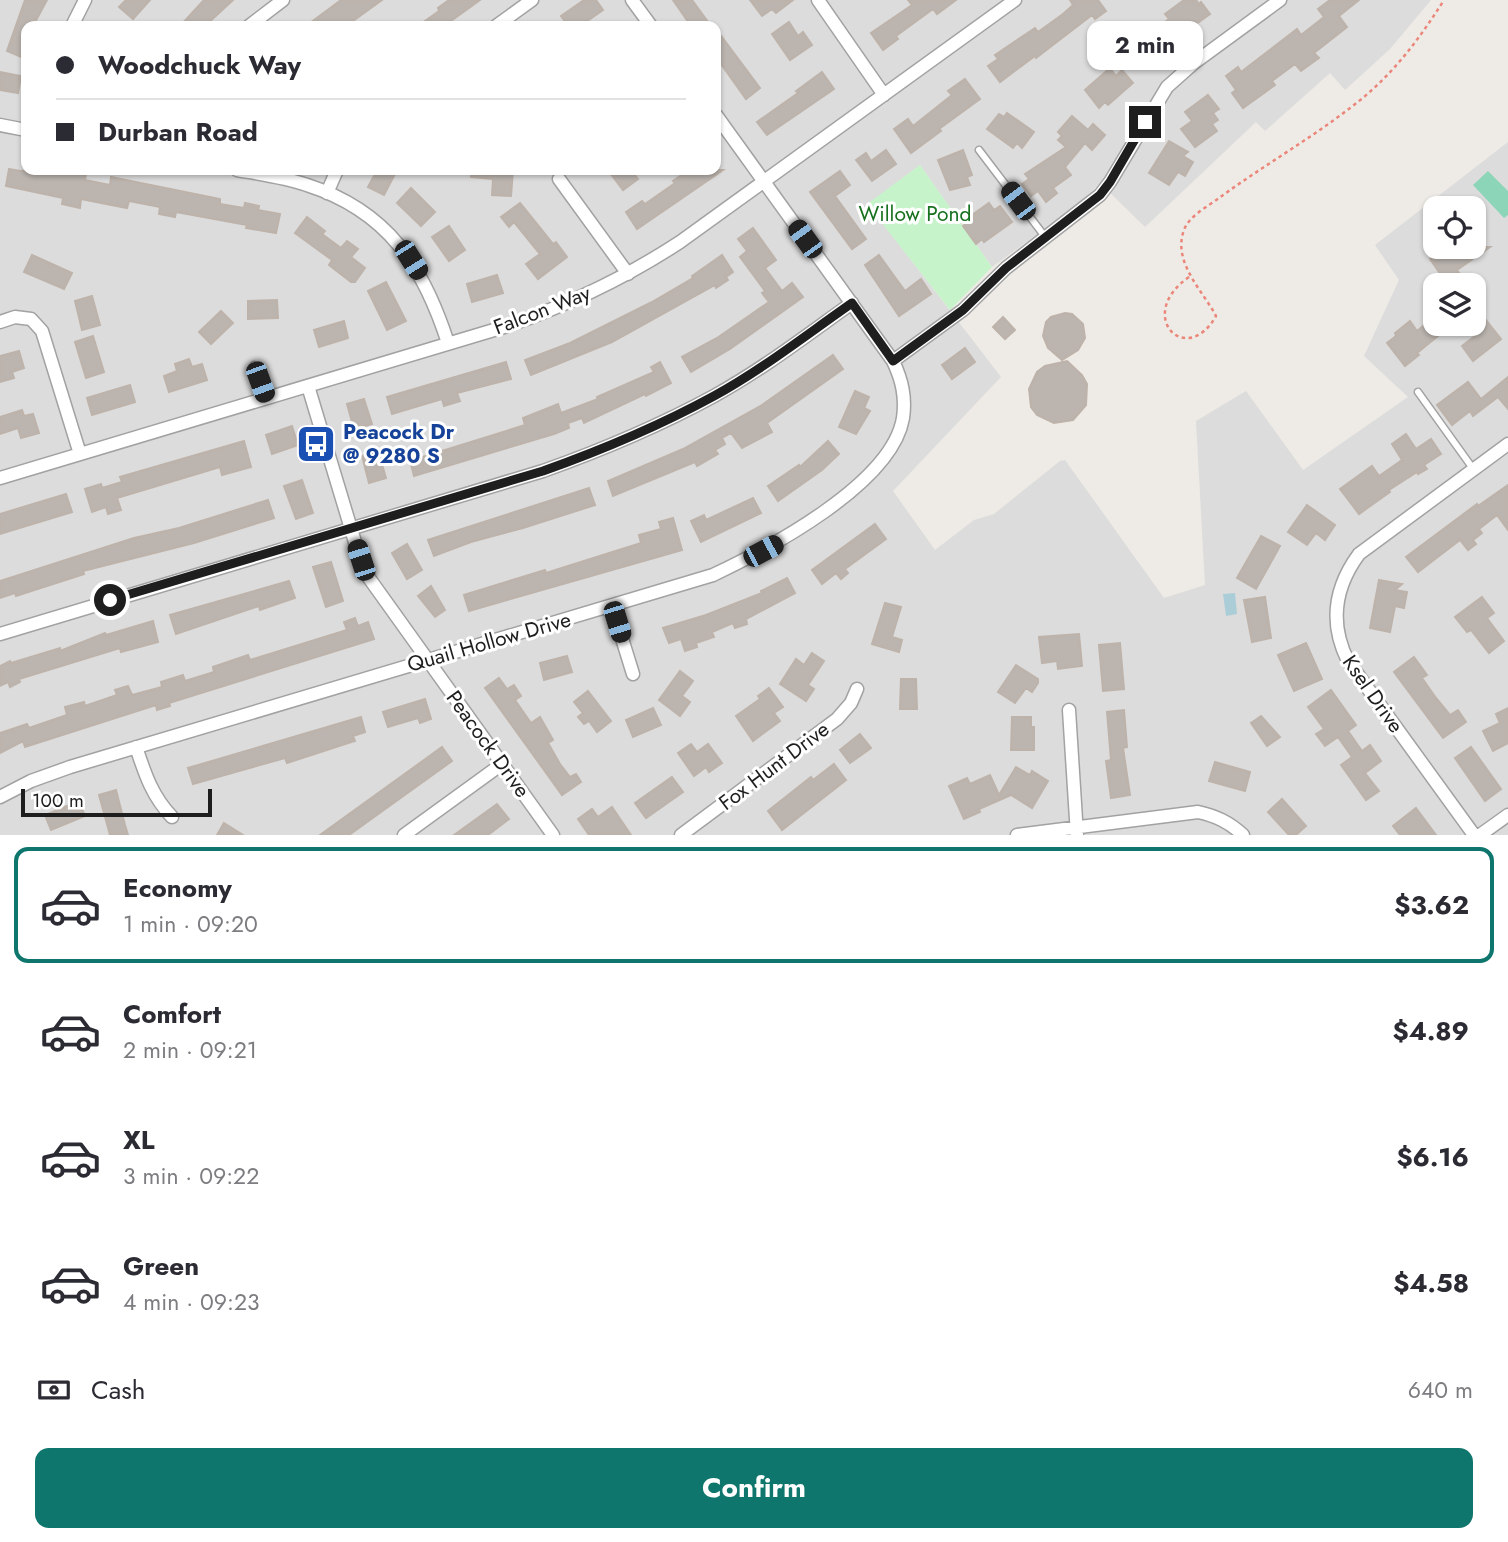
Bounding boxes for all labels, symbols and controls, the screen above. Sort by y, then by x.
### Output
callout: 2 min [1087,20,1203,69]
text: 2 min [1115,28,1175,62]
text: Woodchuck Way [98,46,301,84]
route end [1129,106,1161,138]
text: Durban Road [98,113,258,151]
car [997,178,1040,224]
map controls [1423,196,1486,336]
button: locate [1423,196,1486,259]
park label: Willow Pond [859,199,971,229]
car [785,216,826,262]
car [391,237,432,283]
button: layers [1423,273,1486,336]
street label: Falcon Way [489,278,595,342]
car [243,359,278,405]
place label: Peacock Dr @ 9280 S [343,417,455,471]
bus stop icon: Peacock Dr @ 9280 S [295,423,337,465]
car [740,532,787,570]
car [345,537,378,583]
route start [94,584,126,616]
car [601,599,634,645]
street label: Quail Hollow Drive [404,604,574,680]
street label: Ksel Drive [1335,649,1411,739]
street label: Peacock Drive [439,684,537,804]
street label: Fox Hunt Drive [713,714,836,817]
scale bar [21,786,212,818]
text: 100 m [32,787,84,814]
text: Economy [123,869,232,907]
icon: car [39,874,102,937]
text: $3.62 [1394,886,1469,924]
text: 1 min · 09:20 [123,907,258,941]
text: Comfort [123,995,221,1033]
icon: car [39,1000,102,1063]
text: $4.89 [1393,1012,1469,1050]
text: 2 min · 09:21 [123,1033,257,1067]
text: XL [123,1121,155,1159]
icon: car [39,1126,102,1189]
text: $6.16 [1396,1138,1469,1176]
text: 3 min · 09:22 [123,1159,259,1193]
text: Green [123,1247,199,1285]
icon: car [39,1252,102,1315]
text: $4.58 [1393,1264,1469,1302]
text: 4 min · 09:23 [123,1285,260,1319]
icon: cash [35,1371,73,1409]
text: Cash [91,1371,145,1409]
text: 640 m [1408,1373,1473,1407]
button: Confirm [35,1448,1473,1528]

